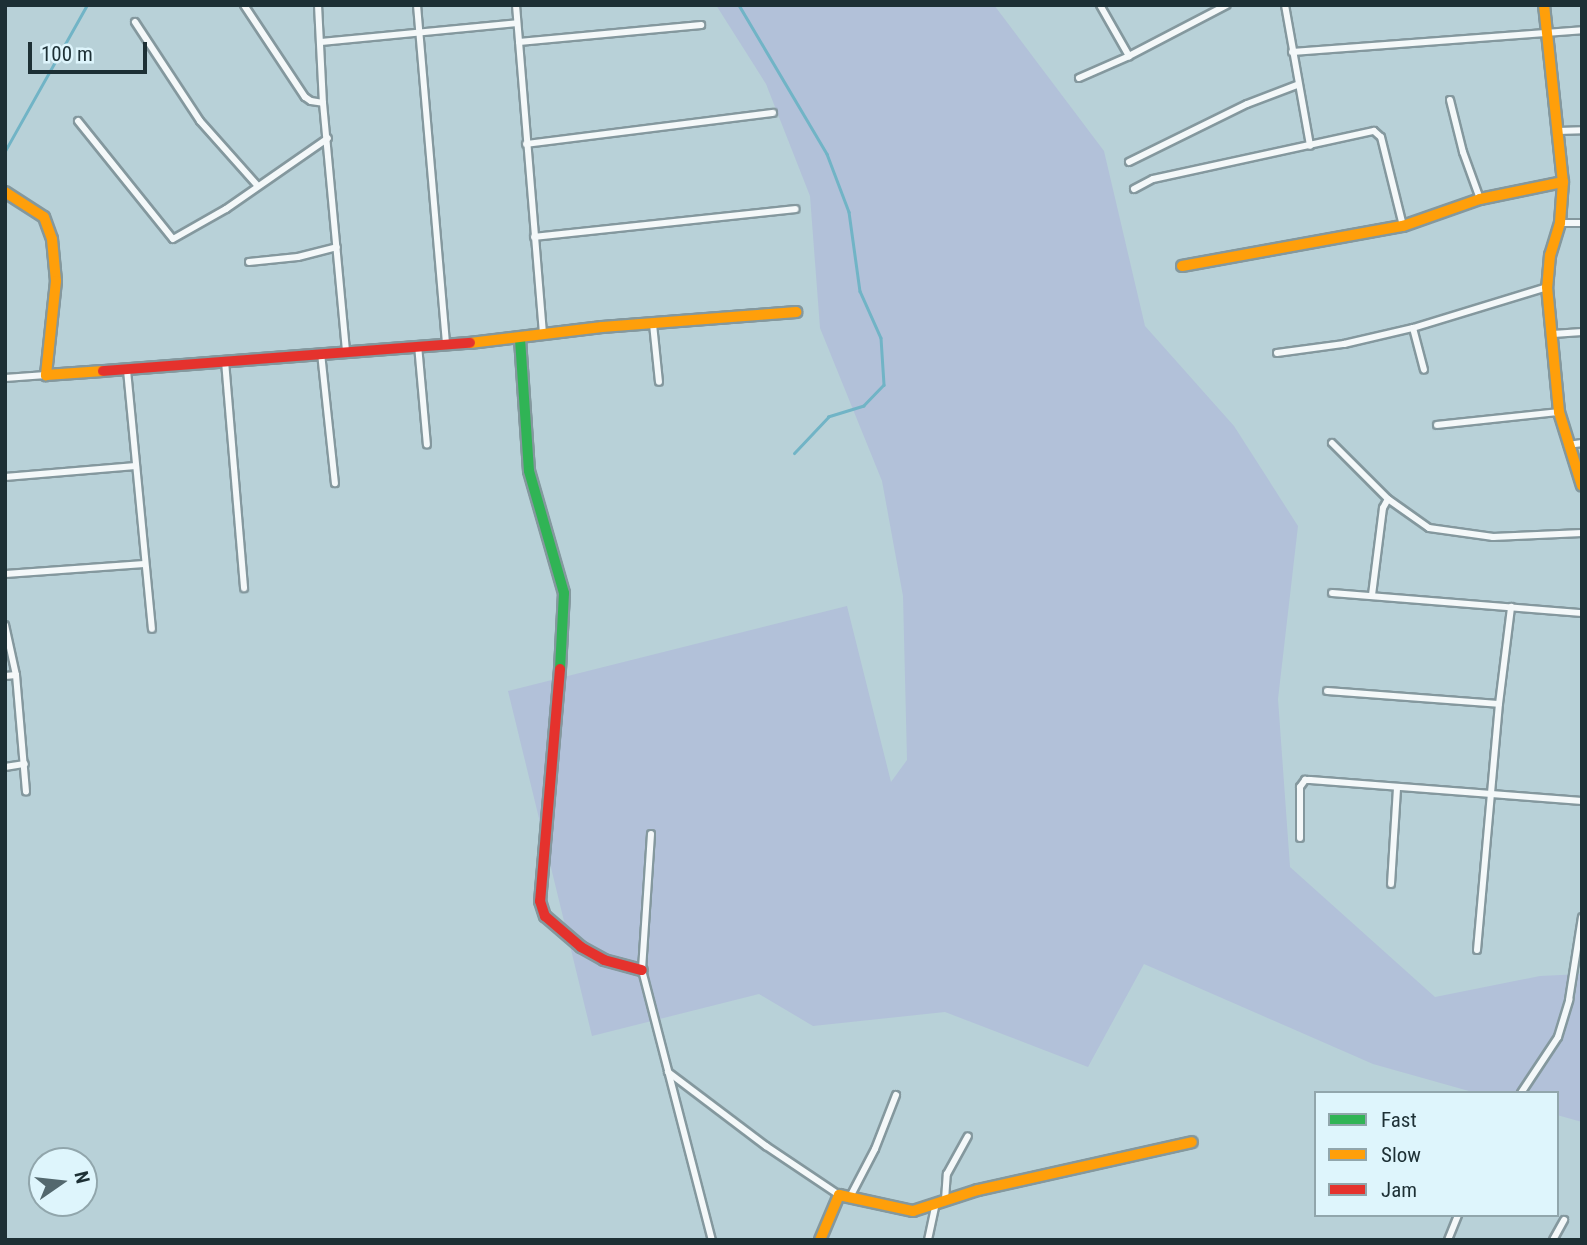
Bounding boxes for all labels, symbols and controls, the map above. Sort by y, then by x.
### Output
scale bar [32,28,150,72]
text: 100 m [41,42,93,66]
legend [1314,1091,1559,1217]
text: Fast [1381,1108,1417,1132]
text: Slow [1381,1143,1421,1167]
north arrow [28,1147,98,1217]
text: N [69,1169,94,1186]
text: Jam [1381,1178,1417,1202]

